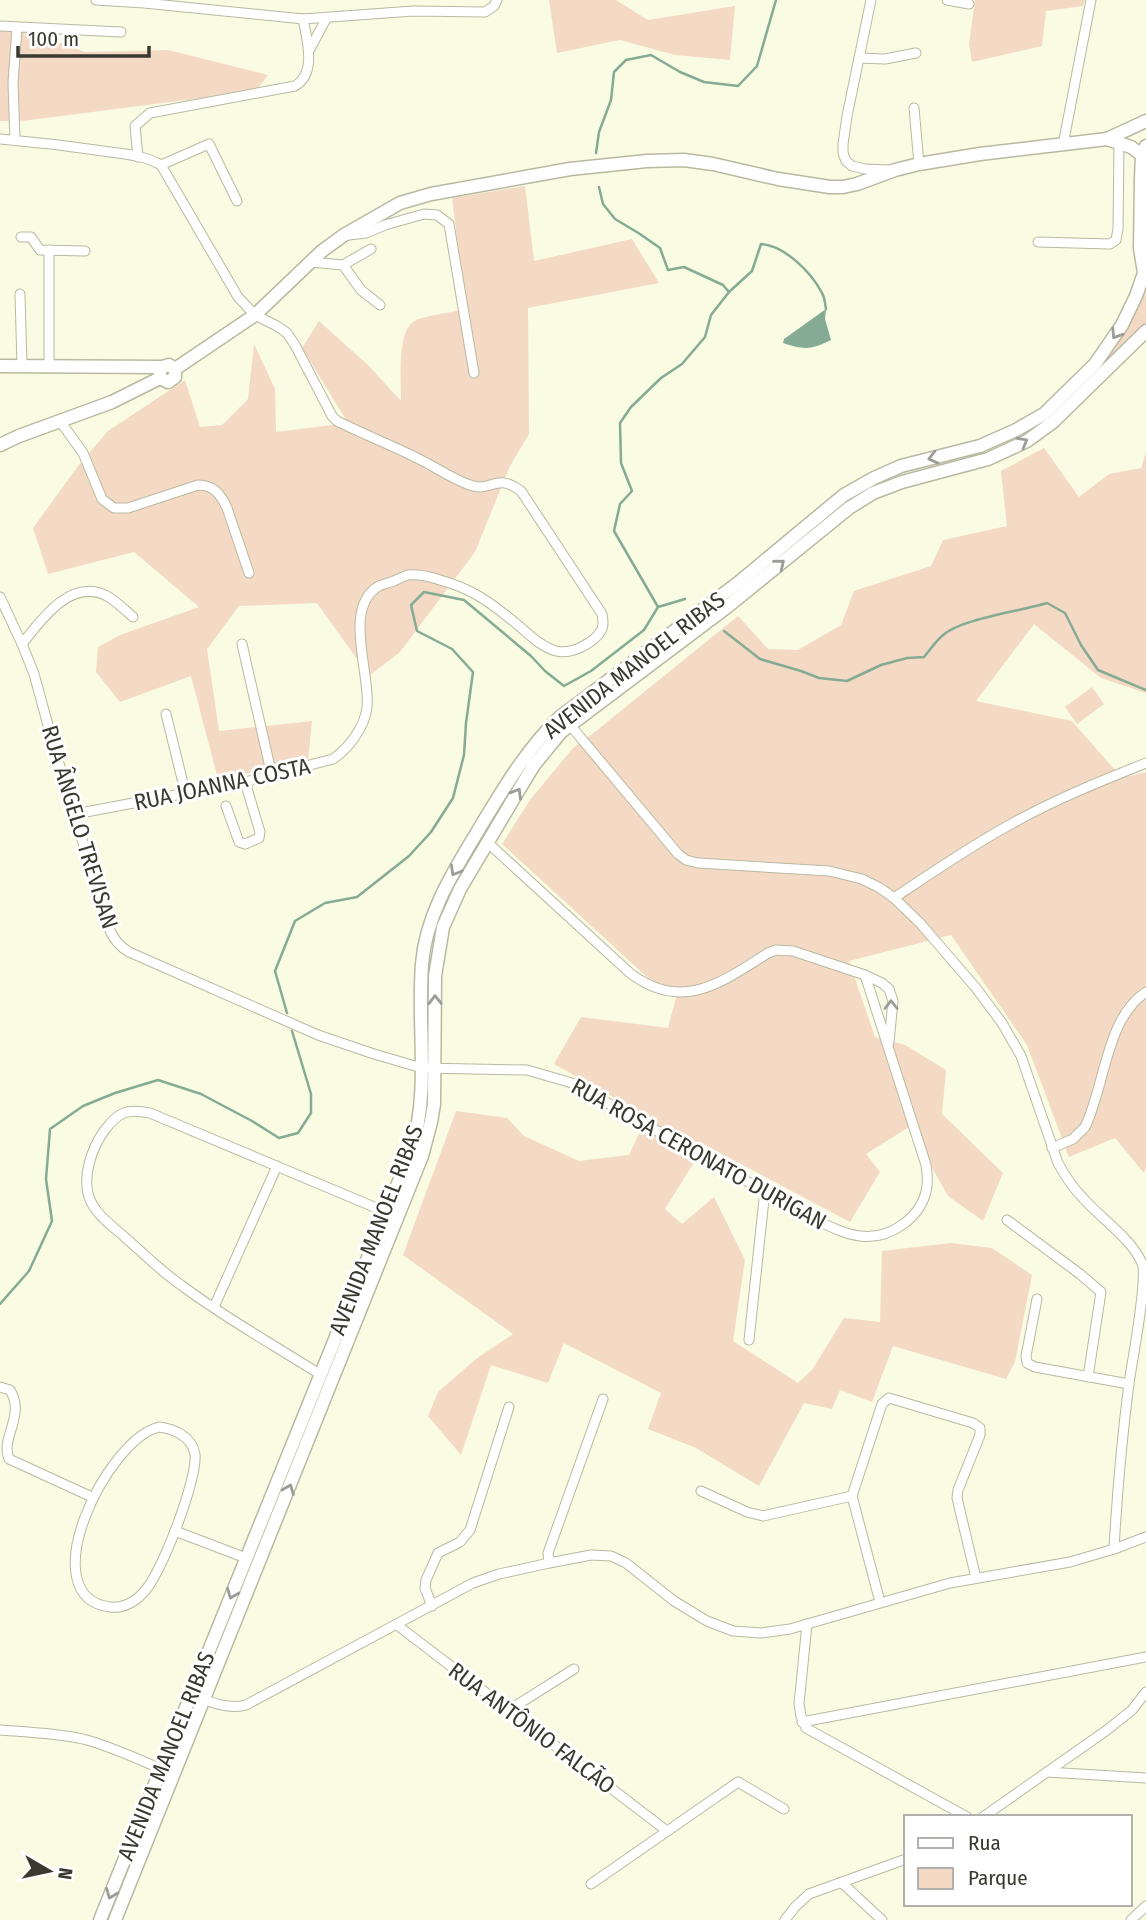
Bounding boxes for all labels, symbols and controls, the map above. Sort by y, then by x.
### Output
scale bar [18,14,149,58]
text: 100 m [28,26,79,52]
one-way arrow [1111,327,1124,340]
one-way arrow [1016,437,1029,450]
one-way arrow [927,450,939,464]
one-way arrow [773,560,785,573]
street label: AVENIDA MANOEL RIBAS [538,585,730,745]
street label: RUA ÂNGELO TREVISAN [36,722,124,932]
street label: RUA JOANNA COSTA [131,752,313,816]
one-way arrow [508,787,521,800]
one-way arrow [450,863,463,876]
one-way arrow [427,994,442,1005]
one-way arrow [883,999,899,1010]
street label: RUA ROSA CERONATO DURIGAN [567,1072,831,1236]
street label: AVENIDA MANOEL RIBAS [323,1121,429,1339]
one-way arrow [280,1484,294,1496]
one-way arrow [226,1588,240,1600]
street label: AVENIDA MANOEL RIBAS [111,1648,221,1864]
street label: RUA ANTÔNIO FALCÃO [443,1655,622,1800]
legend [904,1815,1132,1906]
text: Rua [968,1830,1001,1856]
north arrow [14,1836,84,1906]
text: Parque [968,1865,1028,1891]
text: N [53,1866,78,1881]
one-way arrow [105,1888,119,1900]

